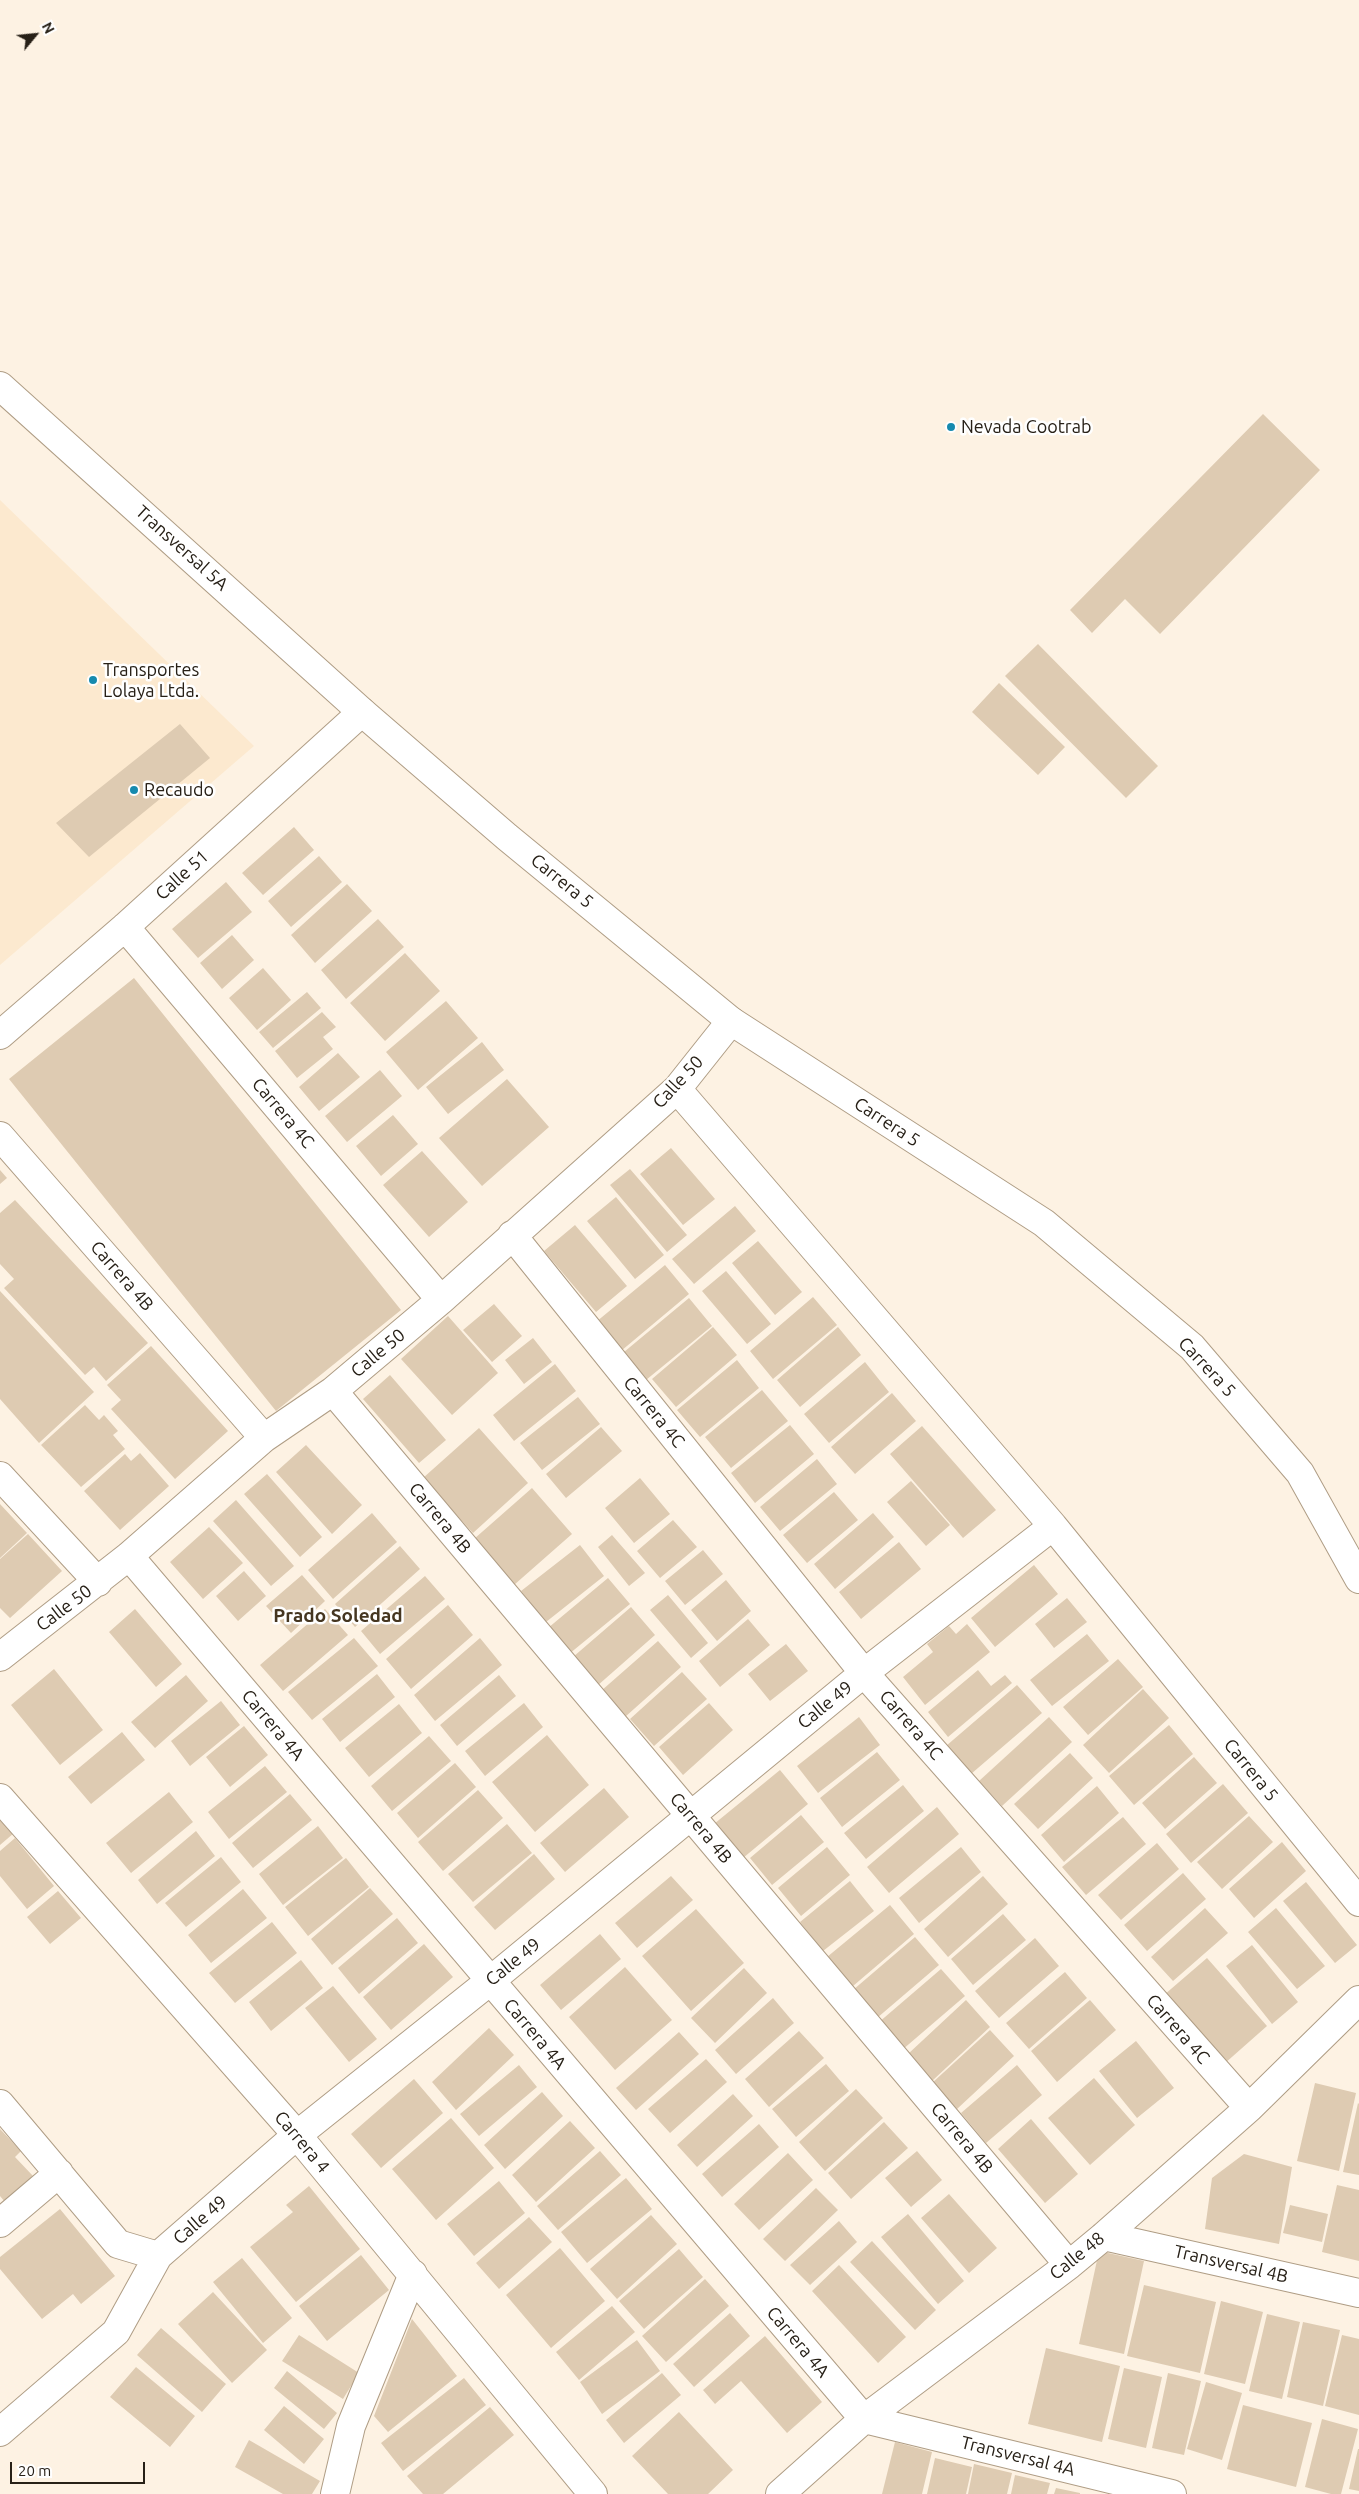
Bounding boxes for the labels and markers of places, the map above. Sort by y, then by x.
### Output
place label: Nevada Cootrab [961,416,1091,438]
marker: Nevada Cootrab [945,421,957,433]
place label: Transportes Lolaya Ltda. [103,659,199,702]
marker: Transportes Lolaya Ltda. [87,674,99,686]
place label: Recaudo [144,779,214,801]
marker: Recaudo [128,784,140,796]

